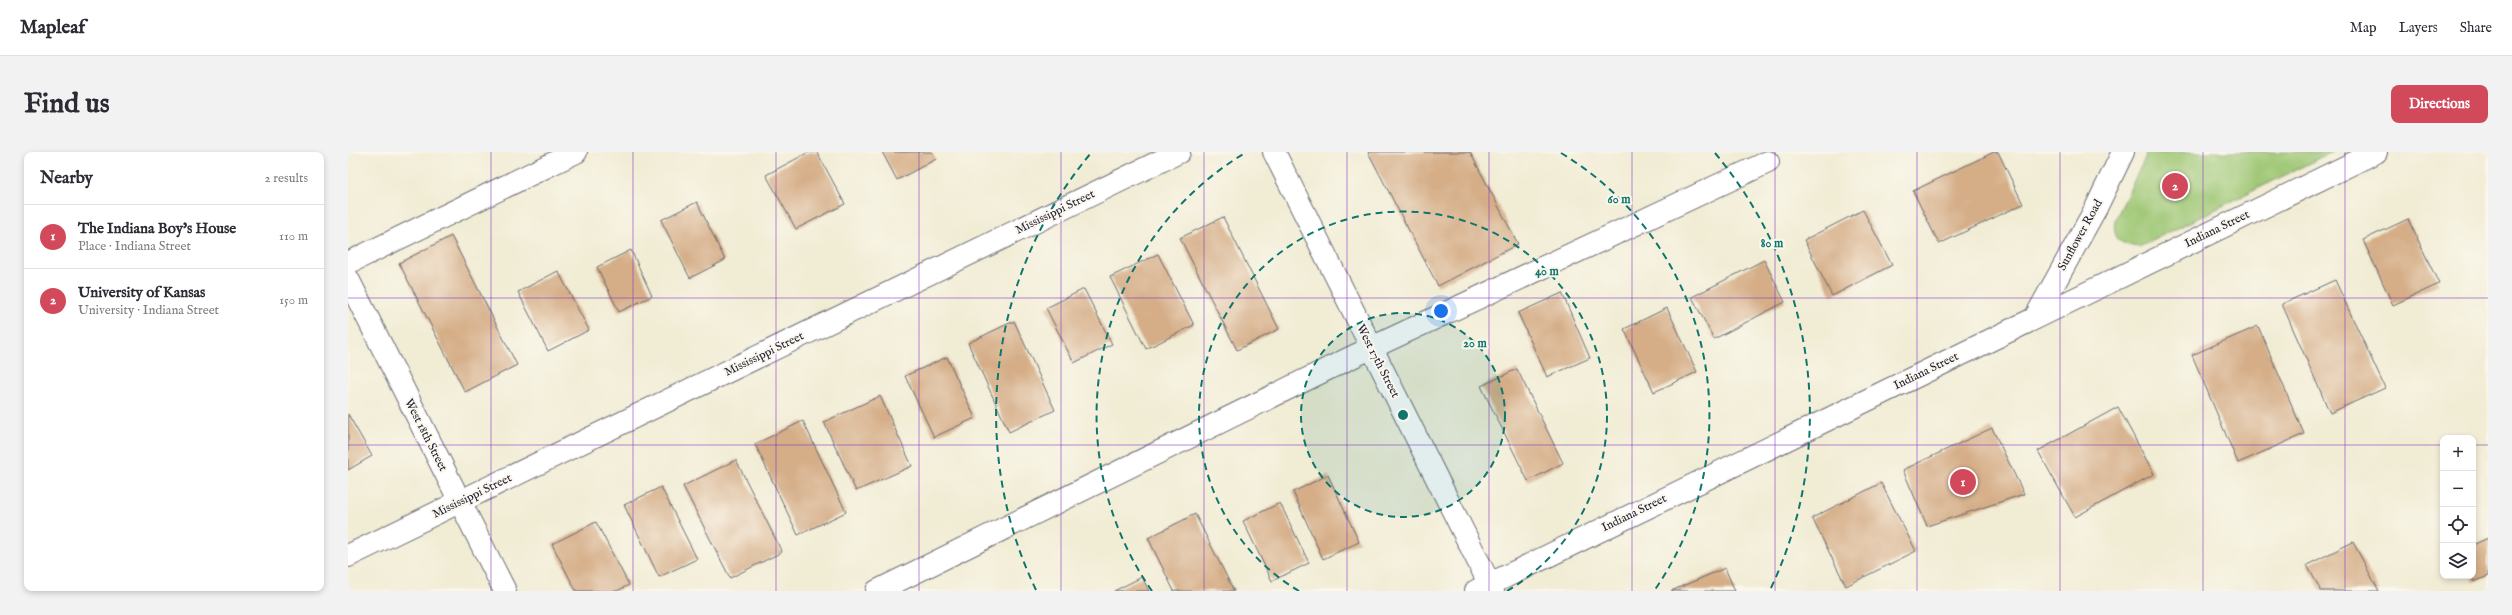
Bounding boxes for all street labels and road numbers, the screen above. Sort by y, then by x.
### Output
street label: Mississippi Street [1013,186,1098,239]
street label: Sunflower Road [2054,196,2106,273]
street label: Indiana Street [2182,207,2252,251]
street label: West 17th Street [1353,322,1403,400]
street label: Mississippi Street [722,328,807,381]
street label: Indiana Street [1891,349,1961,393]
street label: West 18th Street [401,396,451,474]
street label: Mississippi Street [430,470,515,523]
street label: Indiana Street [1599,491,1669,535]

